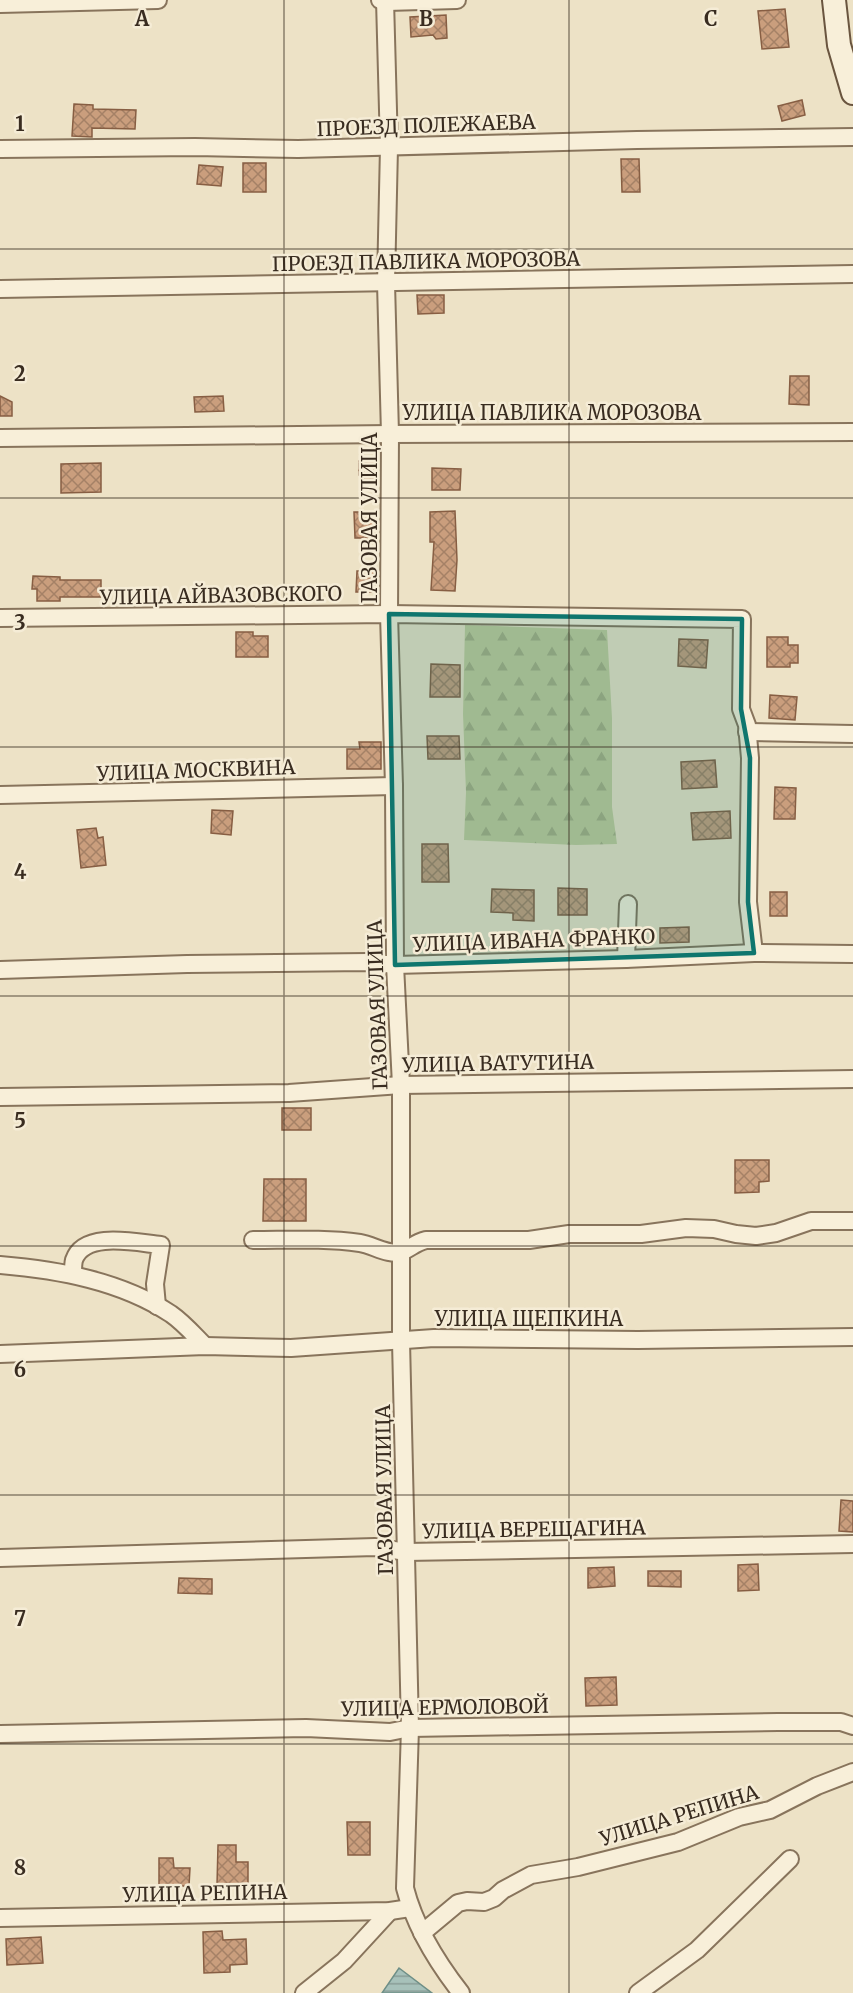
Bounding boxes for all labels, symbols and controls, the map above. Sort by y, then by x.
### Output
text: A [134,6,150,31]
text: B [419,6,433,31]
text: C [704,6,718,31]
street label: ПРОЕЗД ПОЛЕЖАЕВА [316,109,537,141]
text: 1 [15,111,25,136]
street label: ПРОЕЗД ПАВЛИКА МОРОЗОВА [272,246,581,276]
text: 2 [14,361,26,386]
street label: УЛИЦА ПАВЛИКА МОРОЗОВА [402,400,702,425]
street label: ГАЗОВАЯ УЛИЦА [357,432,382,603]
street label: УЛИЦА АЙВАЗОВСКОГО [99,579,342,610]
text: 3 [14,610,26,635]
street label: УЛИЦА МОСКВИНА [95,754,297,786]
text: 4 [14,859,27,884]
street label: ГАЗОВАЯ УЛИЦА [361,918,392,1091]
street label: УЛИЦА ИВАНА ФРАНКО [412,923,655,957]
street label: УЛИЦА ВАТУТИНА [401,1049,595,1077]
text: 5 [14,1108,26,1133]
street label: УЛИЦА ЩЕПКИНА [434,1306,624,1331]
text: 6 [14,1357,26,1382]
street label: ГАЗОВАЯ УЛИЦА [370,1403,398,1576]
street label: УЛИЦА ВЕРЕЩАГИНА [421,1515,647,1543]
text: 7 [14,1606,26,1631]
street label: УЛИЦА ЕРМОЛОВОЙ [340,1692,549,1721]
street label: УЛИЦА РЕПИНА [596,1779,762,1851]
text: 8 [14,1855,26,1880]
street label: УЛИЦА РЕПИНА [121,1879,288,1907]

